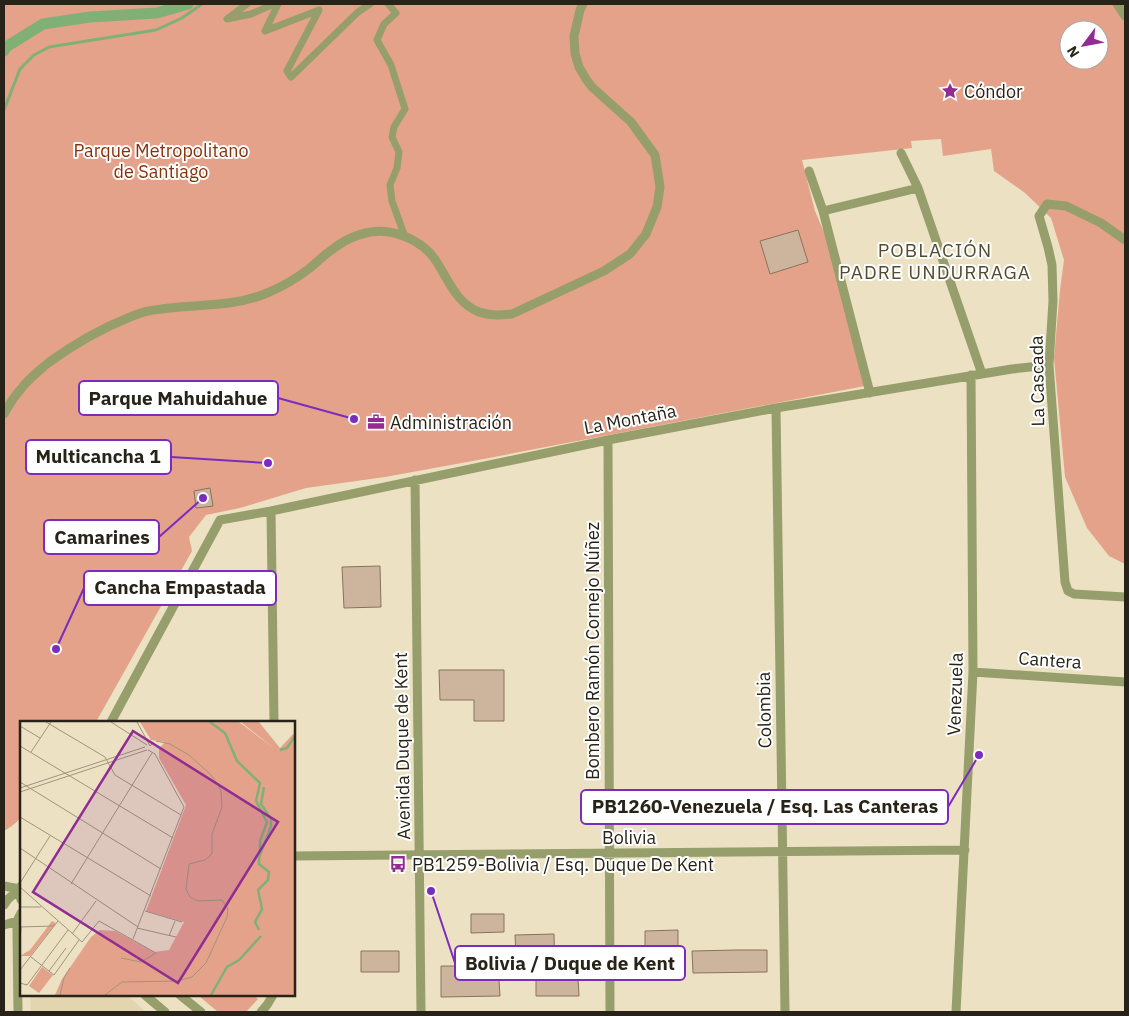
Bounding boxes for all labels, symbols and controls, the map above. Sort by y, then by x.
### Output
north arrow [1059,20,1109,70]
text: N [1063,43,1083,61]
place label: Cóndor [964,80,1023,103]
place icon: Cóndor [940,81,960,101]
park label: Parque Metropolitano de Santiago [73,139,249,183]
district label: POBLACIÓN PADRE UNDURRAGA [839,238,1031,284]
street label: La Cascada [1025,335,1049,427]
callout: Parque Mahuidahue [79,381,278,415]
text: Parque Mahuidahue [89,386,267,410]
street label: La Montaña [582,399,678,439]
place label: Administración [390,411,512,434]
office icon: Administración [366,412,386,432]
callout: Multicancha 1 [26,440,171,474]
text: Multicancha 1 [35,444,161,468]
callout: Camarines [44,520,159,554]
street label: Bombero Ramón Cornejo Núñez [581,522,604,780]
text: Camarines [54,525,150,549]
callout: Cancha Empastada [84,571,276,605]
text: Cancha Empastada [94,575,266,599]
street label: Cantera [1018,646,1083,674]
street label: Avenida Duque de Kent [389,652,415,840]
street label: Venezuela [942,652,968,736]
street label: Colombia [752,671,776,748]
inset map [20,721,295,996]
callout: PB1260-Venezuela / Esq. Las Canteras [581,790,948,824]
text: PB1260-Venezuela / Esq. Las Canteras [592,794,938,818]
street label: Bolivia [602,826,656,849]
place label: PB1259-Bolivia / Esq. Duque De Kent [412,853,714,876]
bus stop icon: PB1259-Bolivia / Esq. Duque De Kent [388,854,408,874]
callout: Bolivia / Duque de Kent [455,946,685,980]
text: Bolivia / Duque de Kent [465,951,675,975]

